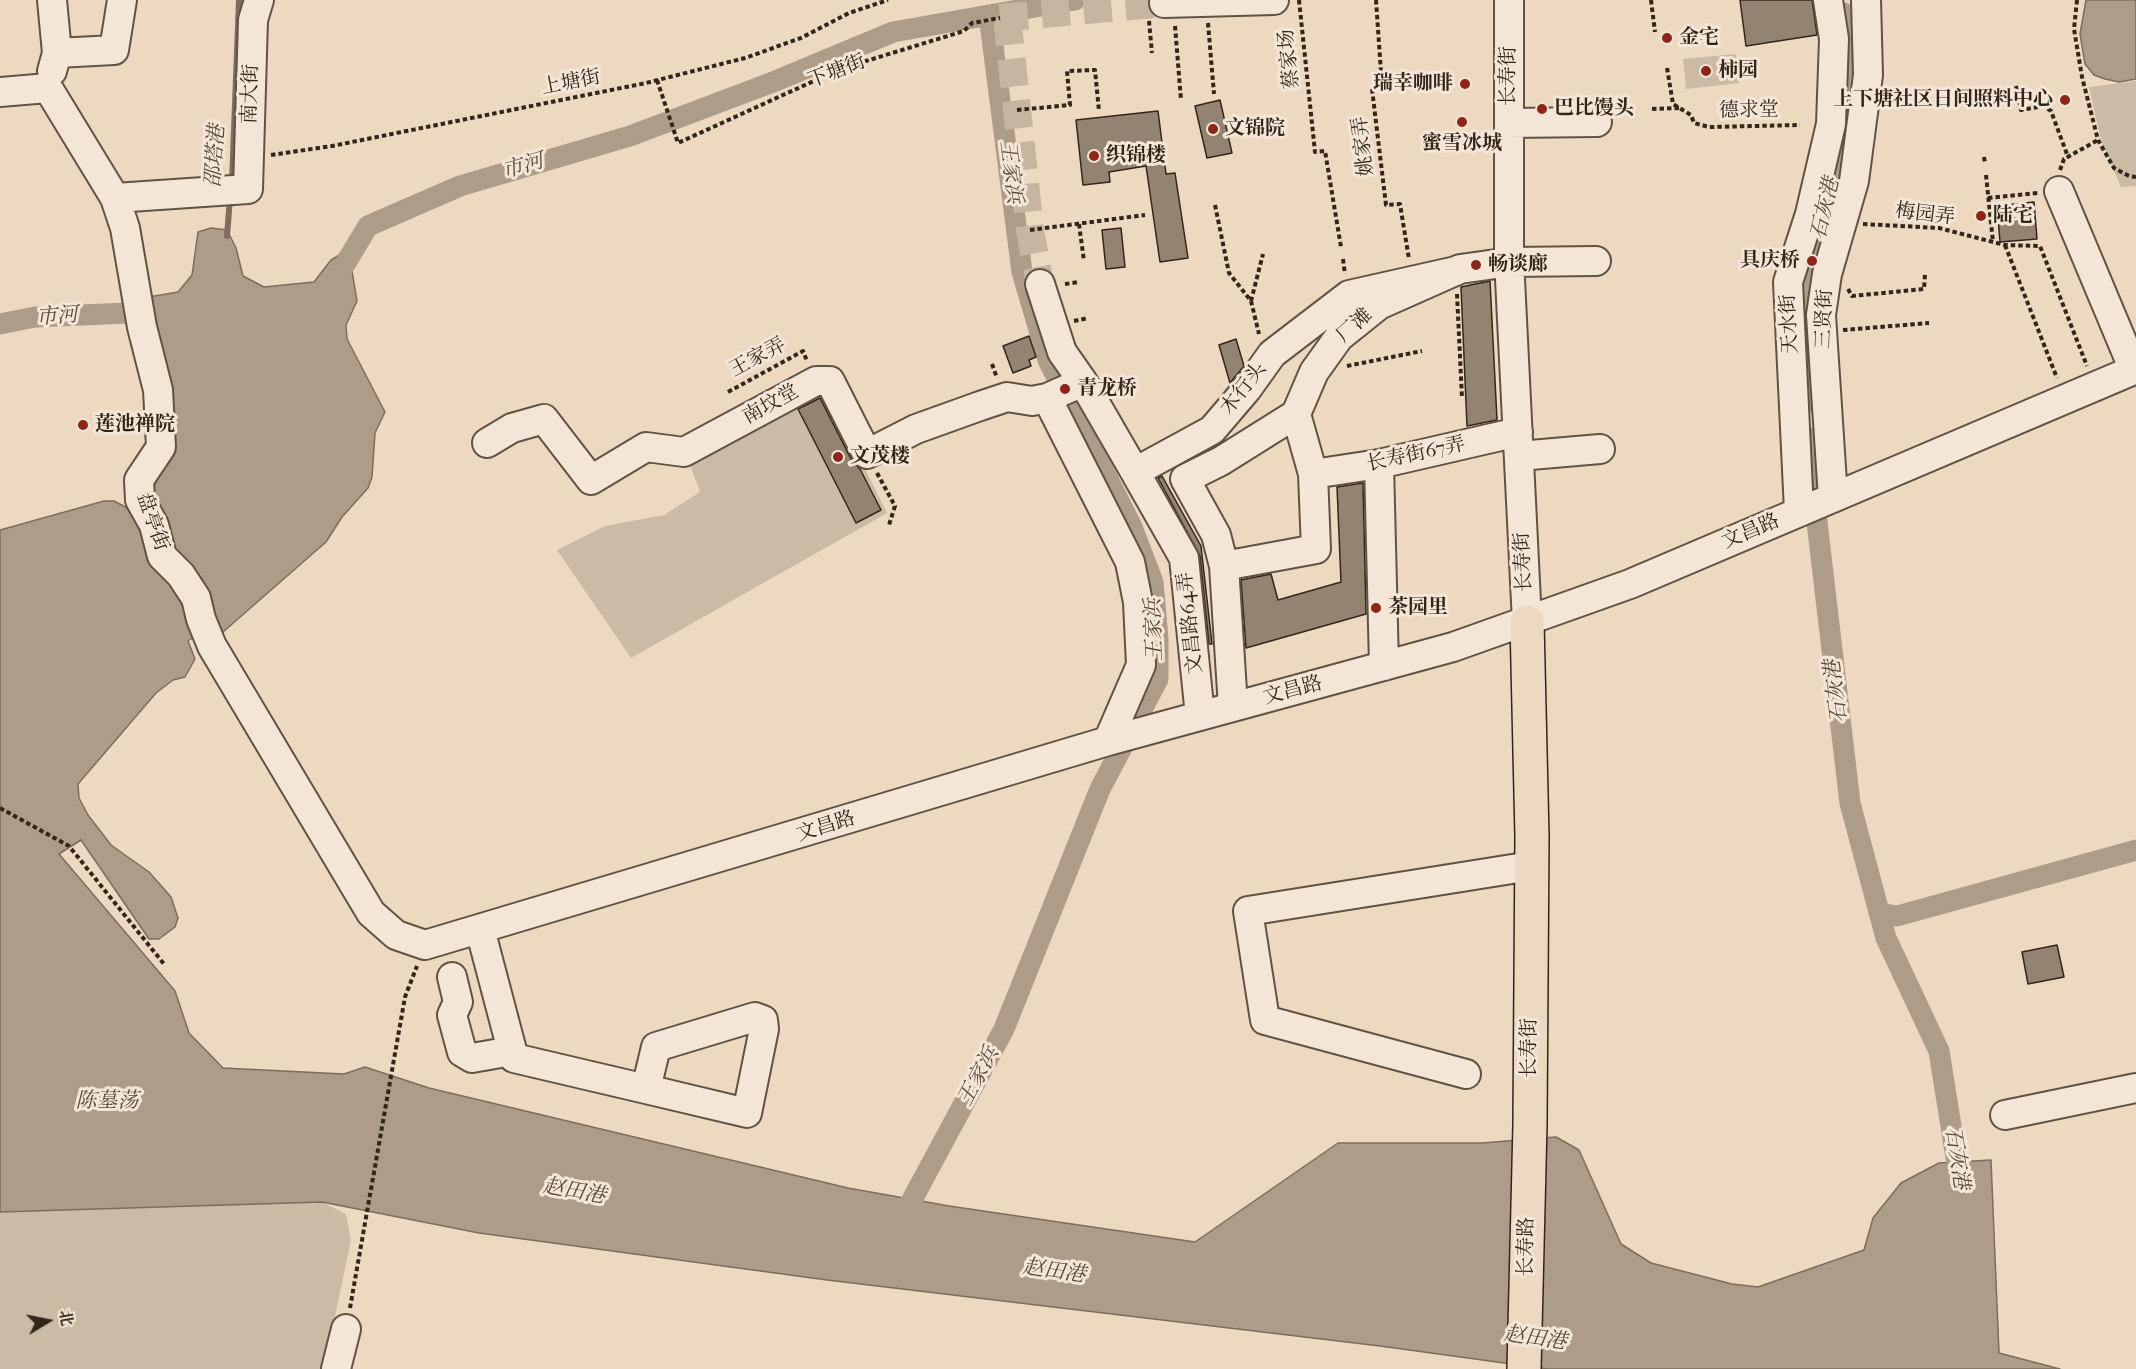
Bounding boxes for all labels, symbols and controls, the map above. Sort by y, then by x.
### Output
place label: 金宅 [1679,26,1719,50]
street label: 蔡家场 [1275,28,1305,90]
marker: 金宅 [1660,31,1674,45]
street label: 长寿街 [1497,46,1521,106]
street label: 下塘街 [805,50,869,94]
place label: 柿园 [1718,59,1758,83]
street label: 南大街 [238,64,264,124]
marker: 柿园 [1699,64,1713,78]
street label: 上塘街 [539,65,603,101]
place label: 瑞幸咖啡 [1373,72,1453,96]
marker: 瑞幸咖啡 [1458,77,1472,91]
place label: 上下塘社区日间照料中心 [1833,88,2053,112]
marker: 上下塘社区日间照料中心 [2058,93,2072,107]
place label: 巴比馒头 [1554,97,1634,121]
street label: 德求堂 [1719,98,1779,124]
marker: 巴比馒头 [1535,102,1549,116]
street label: 姚家弄 [1348,115,1380,177]
marker: 蜜雪冰城 [1455,115,1469,129]
place label: 文锦院 [1225,117,1285,141]
marker: 文锦院 [1206,122,1220,136]
water label: 邵塔港 [201,124,231,188]
place label: 蜜雪冰城 [1422,132,1502,156]
water label: 王家浜 [994,139,1026,205]
place label: 织锦楼 [1106,144,1166,168]
water label: 市河 [499,149,547,185]
marker: 织锦楼 [1087,149,1101,163]
water label: 石灰港 [1807,175,1845,243]
street label: 梅园弄 [1894,199,1956,231]
place label: 陆宅 [1993,204,2033,228]
marker: 陆宅 [1974,209,1988,223]
place label: 具庆桥 [1740,249,1800,273]
place label: 畅谈廊 [1488,253,1548,277]
marker: 具庆桥 [1805,254,1819,268]
marker: 畅谈廊 [1469,258,1483,272]
street label: 三贤街 [1812,289,1838,349]
street label: 天水街 [1776,293,1804,355]
water label: 市河 [35,303,79,331]
street label: 厂滩 [1332,304,1378,348]
street label: 王家弄 [726,333,790,383]
street label: 木行头 [1216,358,1272,420]
place label: 青龙桥 [1077,377,1137,401]
street label: 南坟堂 [739,380,803,430]
marker: 青龙桥 [1058,382,1072,396]
place label: 莲池禅院 [95,413,175,437]
marker: 莲池禅院 [76,418,90,432]
street label: 长寿街67弄 [1364,433,1468,477]
place label: 文茂楼 [850,445,910,469]
marker: 文茂楼 [831,450,845,464]
street label: 盘亭街 [131,490,173,554]
street label: 文昌路 [1719,509,1783,555]
street label: 长寿街 [1510,531,1538,593]
street label: 文昌路64弄 [1174,571,1208,675]
place label: 茶园里 [1388,596,1448,620]
water label: 王家浜 [1141,598,1169,662]
marker: 茶园里 [1369,601,1383,615]
water label: 石灰港 [1821,658,1853,724]
street label: 文昌路 [1261,672,1325,710]
street label: 文昌路 [794,807,858,847]
street label: 长寿街 [1518,1018,1542,1078]
water label: 王家浜 [953,1043,1005,1111]
water label: 陈墓荡 [76,1089,138,1115]
water label: 石灰港 [1939,1125,1973,1191]
water label: 赵田港 [541,1174,607,1210]
street label: 长寿路 [1514,1217,1540,1277]
water label: 赵田港 [1021,1255,1087,1289]
north arrow [18,1291,78,1351]
text: 北 [55,1308,77,1327]
water label: 赵田港 [1502,1322,1568,1356]

